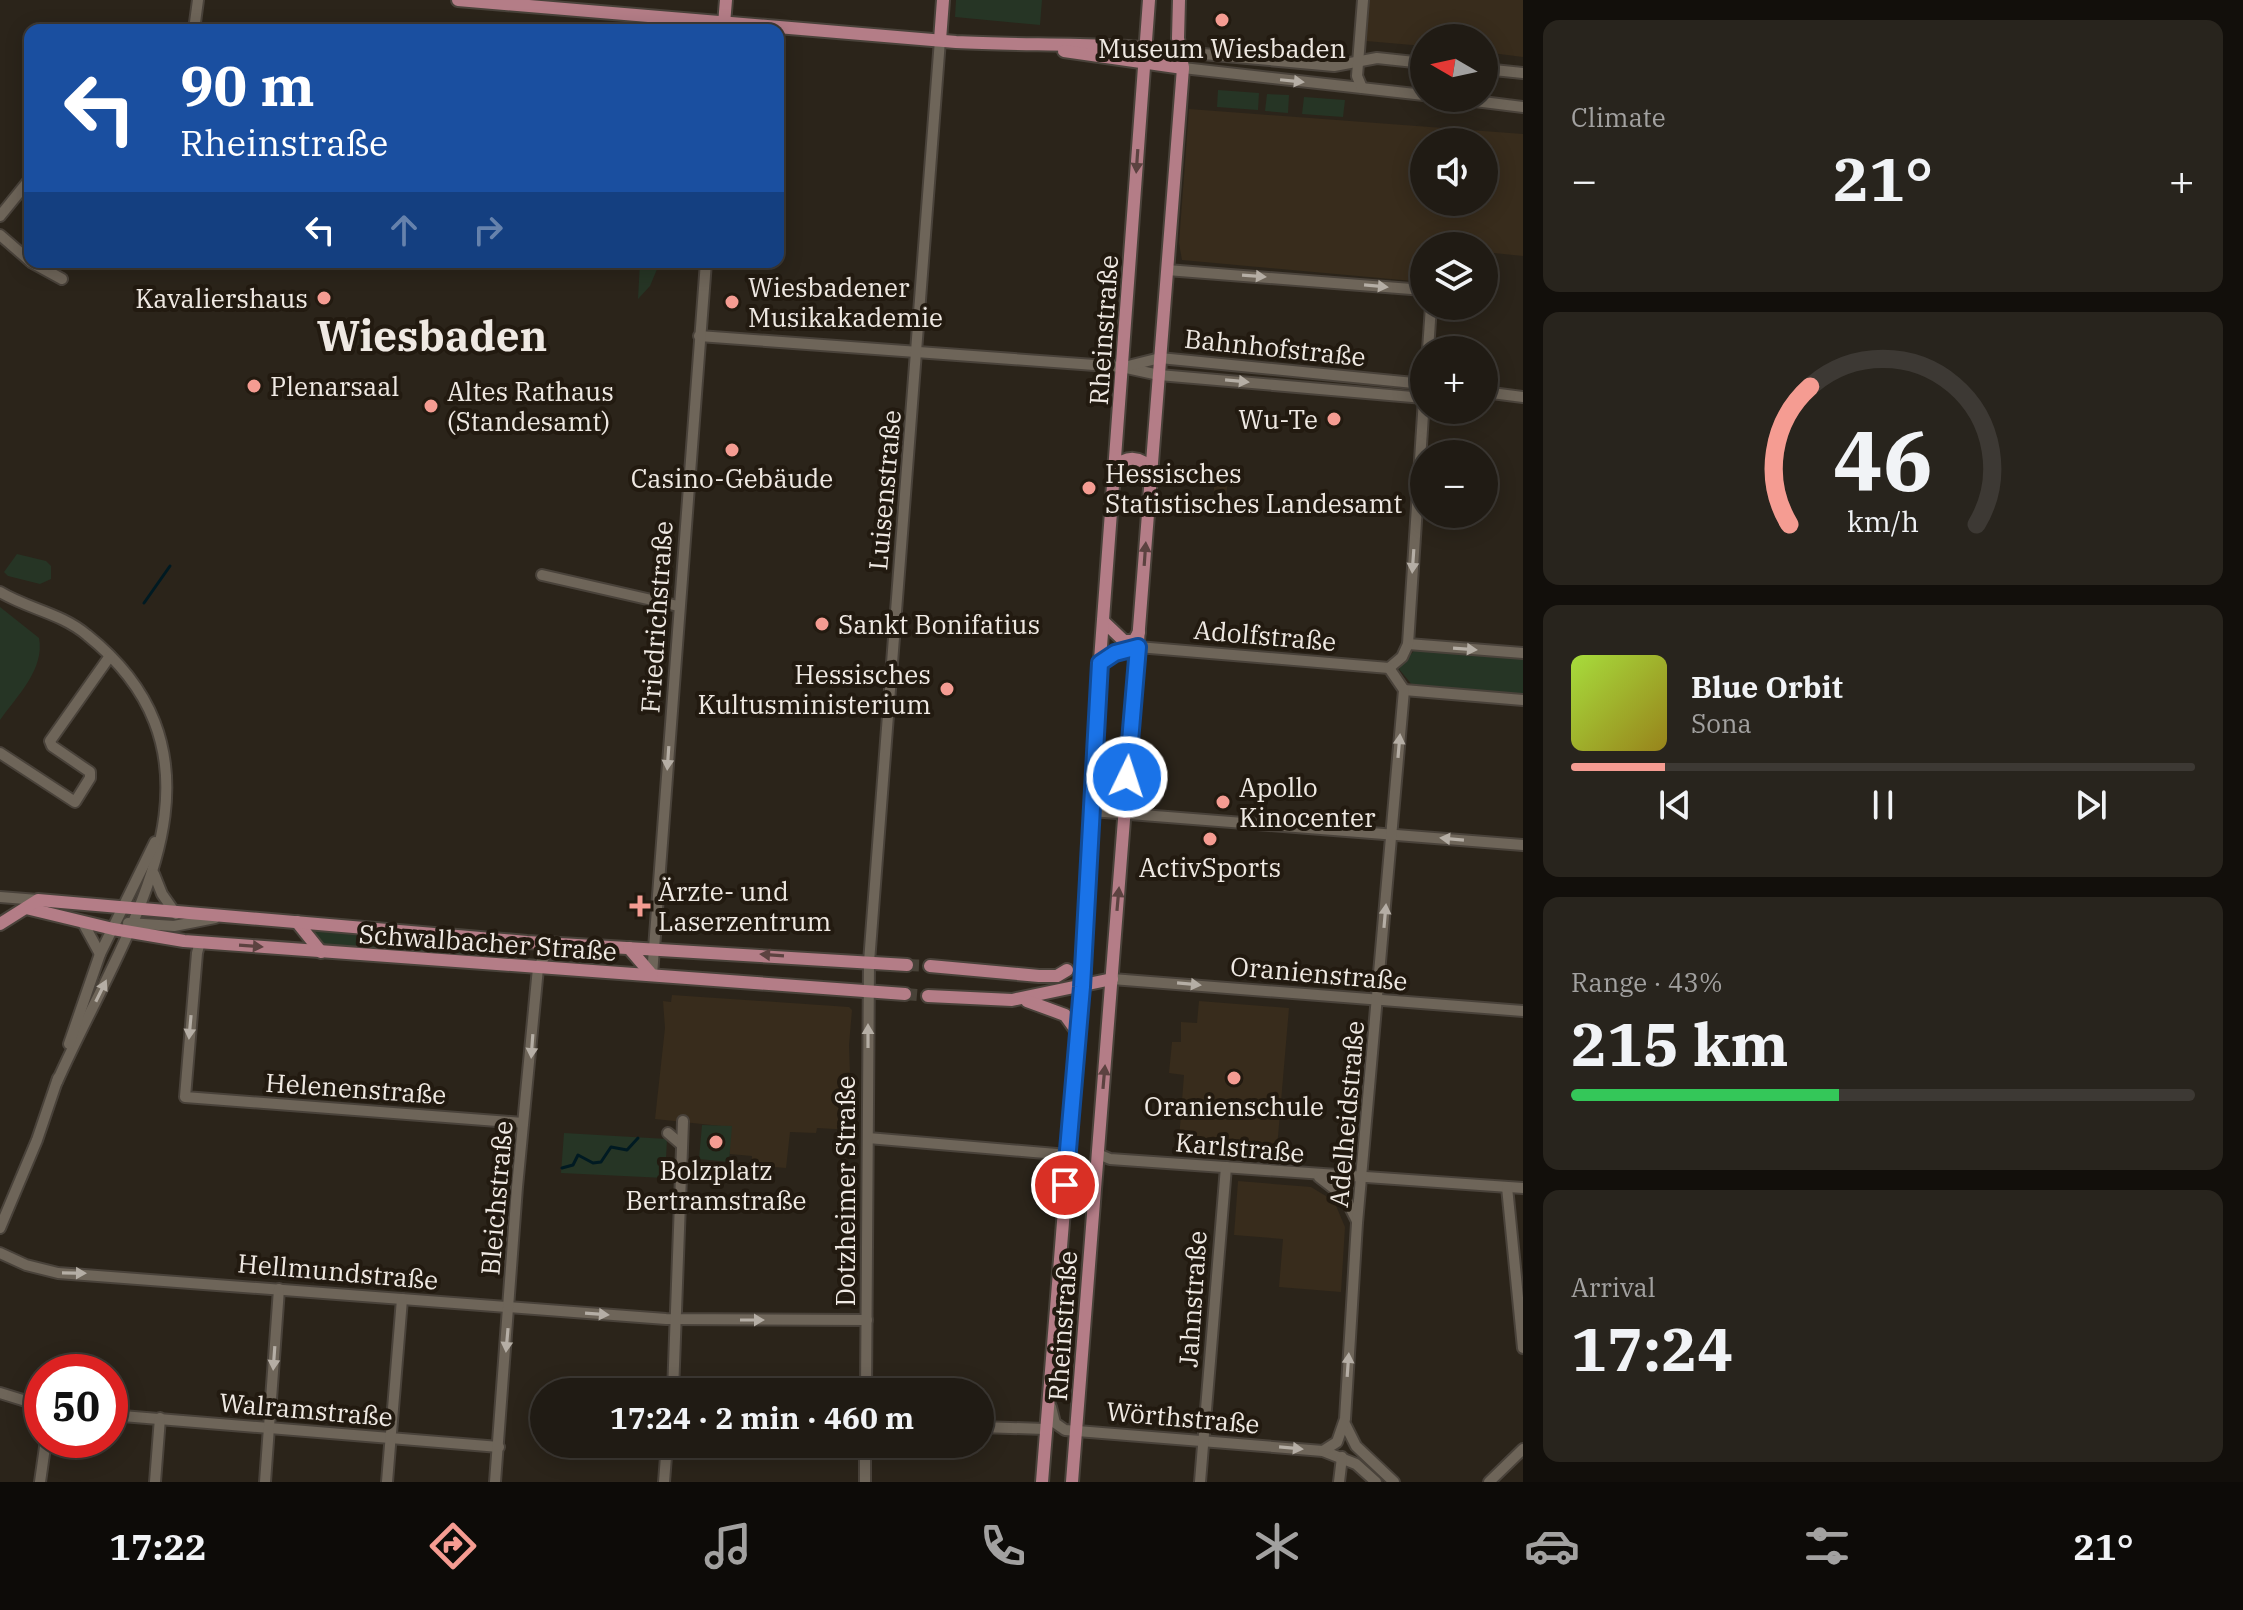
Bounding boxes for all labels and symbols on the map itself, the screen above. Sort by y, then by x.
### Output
marker: Museum Wiesbaden [1213,11,1231,29]
north arrow [1410,24,1498,112]
place label: Museum Wiesbaden [1098,31,1346,65]
one-way arrow [1280,74,1305,87]
one-way arrow [1130,149,1143,174]
street label: Rheinstraße [1081,254,1125,406]
place label: Wiesbadener Musikakademie [748,270,943,334]
one-way arrow [1242,270,1267,283]
one-way arrow [1364,279,1389,292]
place label: Kavaliershaus [135,281,308,315]
marker: Kavaliershaus [315,289,333,307]
marker: Wiesbadener Musikakademie [723,293,741,311]
district label: Wiesbaden [317,308,547,363]
street label: Bahnhofstraße [1183,321,1367,373]
place label: Plenarsaal [270,369,399,403]
place label: Altes Rathaus (Standesamt) [447,374,614,438]
one-way arrow [1225,375,1250,388]
marker: Plenarsaal [245,377,263,395]
marker: Altes Rathaus (Standesamt) [422,397,440,415]
place label: Wu-Te [1238,402,1318,436]
street label: Luisenstraße [860,408,908,572]
marker: Wu-Te [1325,410,1343,428]
marker: Casino-Gebäude [723,441,741,459]
place label: Hessisches Statistisches Landesamt [1105,456,1402,520]
place label: Casino-Gebäude [631,461,833,495]
marker: Hessisches Statistisches Landesamt [1080,479,1098,497]
street label: Friedrichstraße [632,520,680,714]
one-way arrow [1139,541,1152,566]
one-way arrow [1406,549,1419,574]
place label: Sankt Bonifatius [838,607,1040,641]
street label: Adolfstraße [1192,612,1338,658]
marker: Sankt Bonifatius [813,615,831,633]
one-way arrow [1453,643,1478,656]
place label: Hessisches Kultusministerium [697,657,931,721]
marker: Hessisches Kultusministerium [938,680,956,698]
one-way arrow [1393,733,1406,758]
position arrow [1085,735,1169,819]
one-way arrow [661,745,674,770]
place label: Apollo Kinocenter [1239,770,1376,834]
marker: Apollo Kinocenter [1214,793,1232,811]
marker: ActivSports [1201,830,1219,848]
one-way arrow [1439,832,1464,845]
place label: ActivSports [1139,850,1281,884]
place label: Ärzte- und Laserzentrum [658,874,831,938]
one-way arrow [1112,886,1125,911]
marker: Ärzte- und Laserzentrum [629,895,651,917]
one-way arrow [1379,903,1392,928]
street label: Schwalbacher Straße [358,916,618,968]
one-way arrow [239,940,264,953]
one-way arrow [759,948,784,961]
street label: Oranienstraße [1229,948,1409,998]
one-way arrow [1177,978,1202,991]
one-way arrow [94,979,107,1002]
one-way arrow [184,1015,197,1040]
street label: Adelheidstraße [1321,1019,1371,1209]
one-way arrow [862,1023,874,1048]
one-way arrow [525,1034,538,1059]
one-way arrow [1098,1064,1111,1089]
street label: Helenenstraße [264,1065,448,1111]
marker: Oranienschule [1225,1069,1243,1087]
street label: Dotzheimer Straße [828,1076,862,1306]
place label: Oranienschule [1144,1089,1324,1123]
street label: Bleichstraße [472,1119,520,1277]
street label: Karlstraße [1174,1124,1306,1170]
marker: Bolzplatz Bertramstraße [707,1133,725,1151]
pin [1031,1151,1099,1219]
place label: Bolzplatz Bertramstraße [626,1153,806,1217]
street label: Jahnstraße [1170,1230,1214,1368]
street label: Hellmundstraße [236,1245,440,1297]
street label: Rheinstraße [1040,1250,1084,1402]
one-way arrow [62,1267,87,1279]
one-way arrow [585,1308,610,1321]
one-way arrow [740,1314,765,1326]
one-way arrow [500,1328,513,1353]
one-way arrow [267,1346,280,1371]
one-way arrow [1342,1352,1355,1377]
speed limit sign: 50 [24,1354,128,1458]
street label: Walramstraße [218,1384,394,1434]
street label: Wörthstraße [1105,1393,1261,1441]
one-way arrow [1279,1442,1304,1455]

